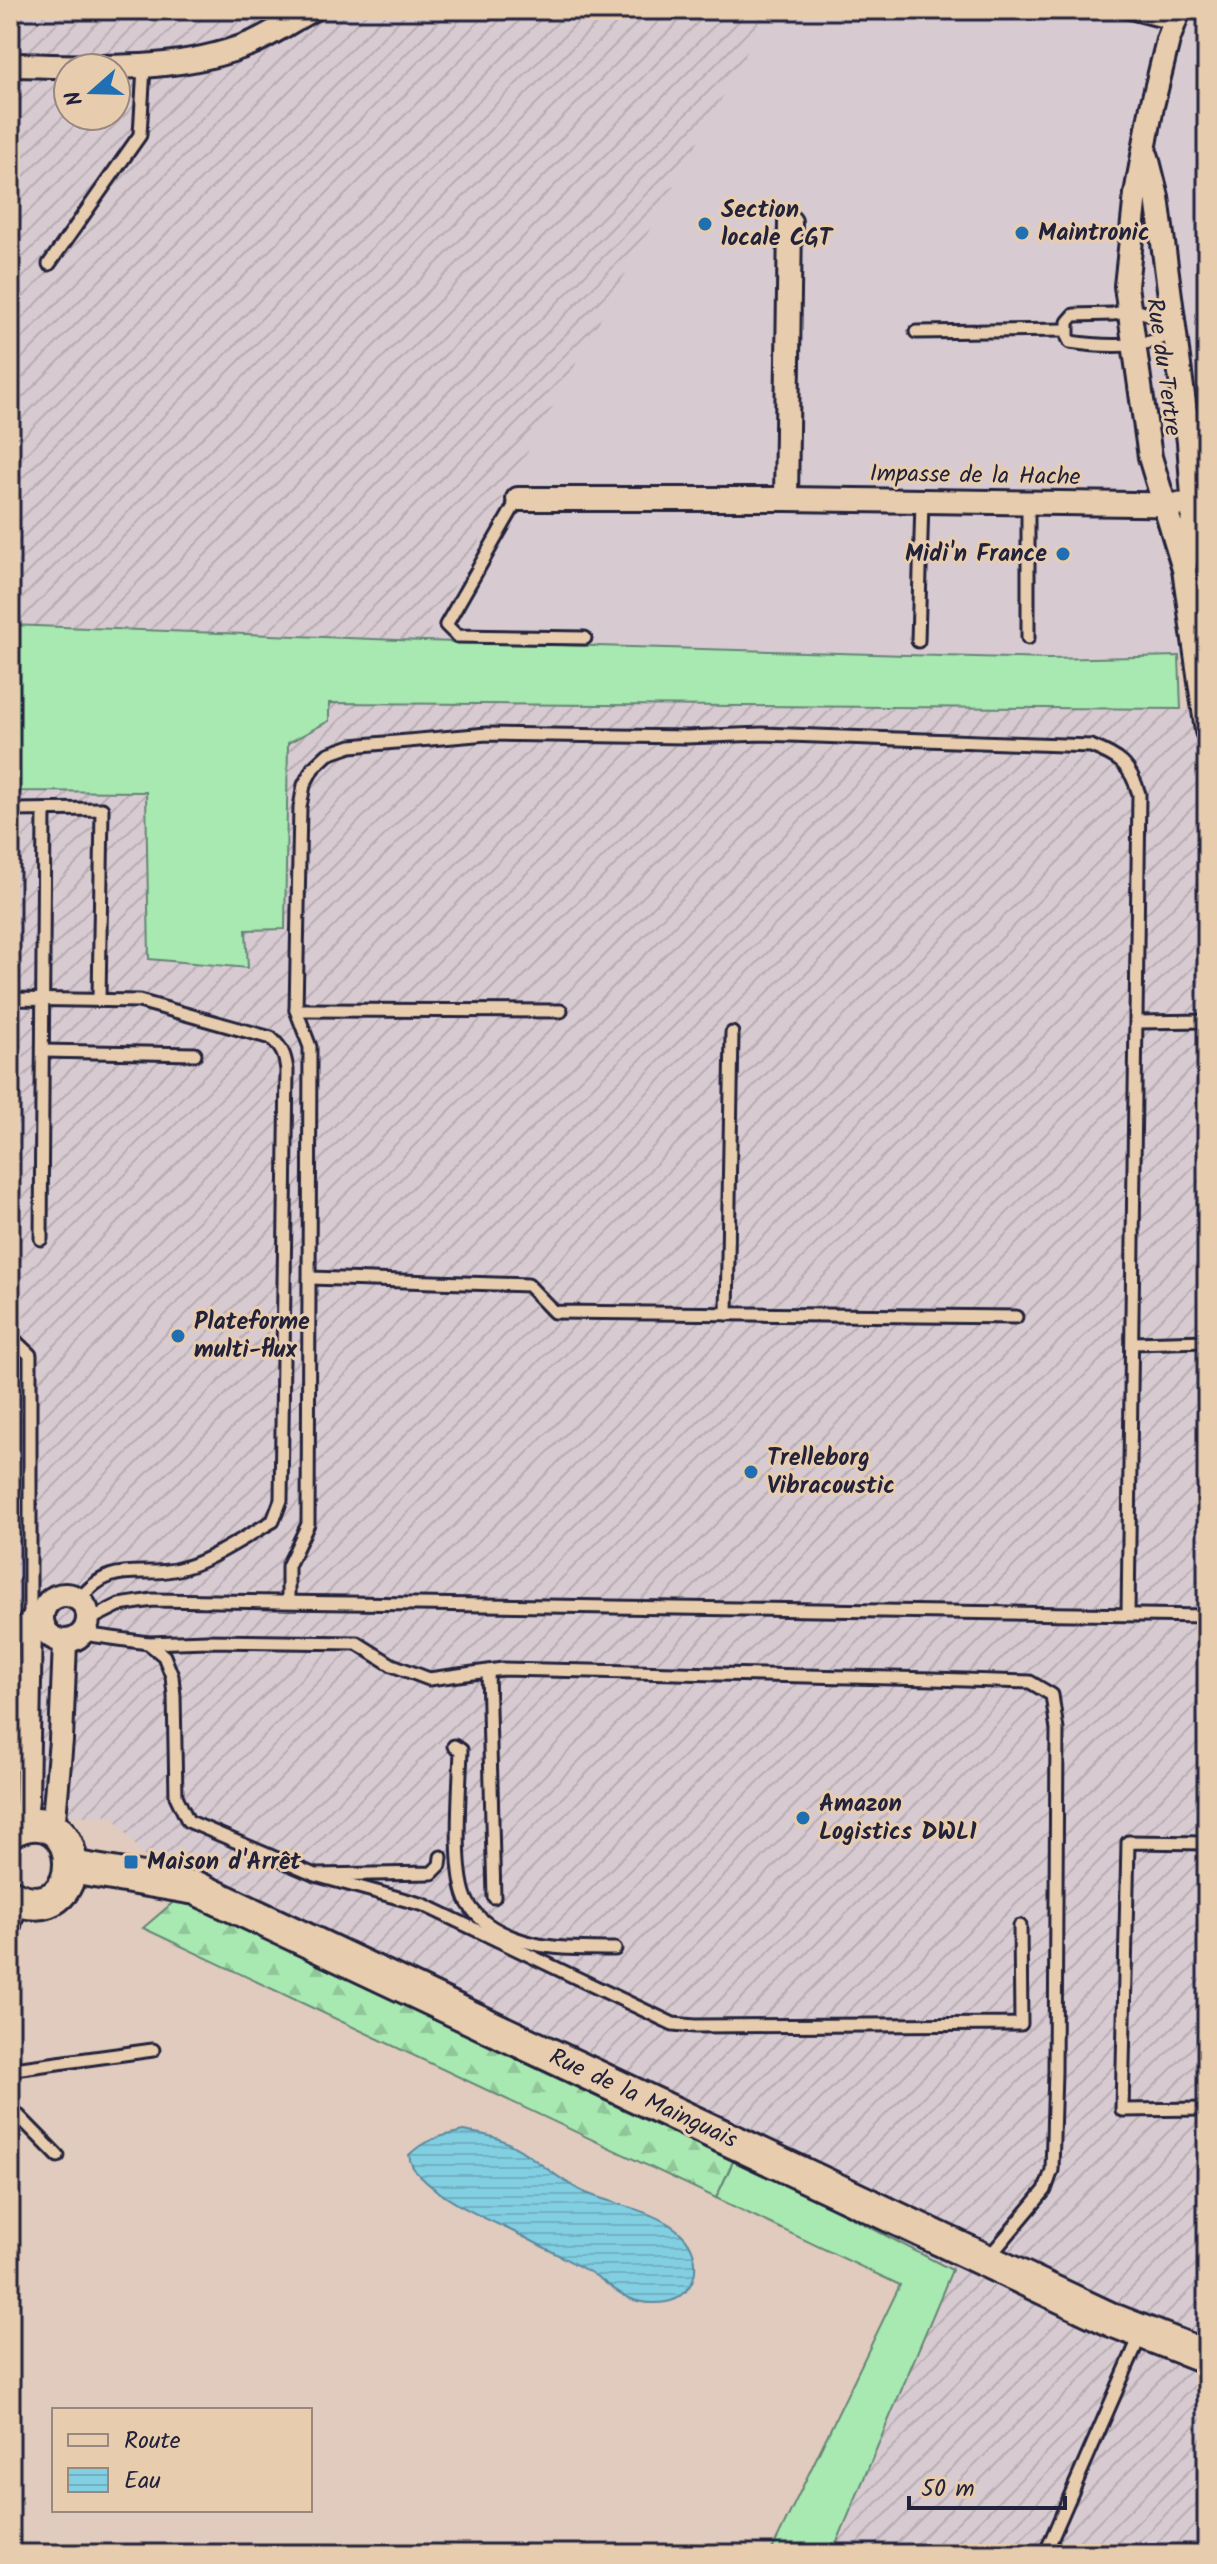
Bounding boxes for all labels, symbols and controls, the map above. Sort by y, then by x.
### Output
north arrow [52,52,132,132]
text: N [57,85,94,110]
place label: Section locale CGT [721,191,834,258]
place label: Maintronic [1038,214,1150,253]
marker: Section locale CGT [696,215,714,233]
marker: Maintronic [1013,224,1031,242]
street label: Rue du Tertre [1134,296,1192,439]
street label: Impasse de la Hache [869,455,1081,497]
place label: Midi'n France [905,535,1047,574]
marker: Midi'n France [1054,545,1072,563]
place label: Plateforme multi-flux [194,1303,310,1370]
marker: Plateforme multi-flux [169,1327,187,1345]
place label: Trelleborg Vibracoustic [767,1439,895,1506]
marker: Trelleborg Vibracoustic [742,1463,760,1481]
place label: Amazon Logistics DWL1 [819,1785,977,1852]
marker: Amazon Logistics DWL1 [794,1809,812,1827]
place label: Maison d'Arrêt [147,1843,302,1882]
marker: Maison d'Arrêt [122,1853,140,1871]
street label: Rue de la Mainguais [542,2038,744,2160]
legend [52,2408,312,2512]
text: Route [124,2422,181,2461]
scale bar [909,2460,1065,2510]
text: Eau [124,2462,161,2501]
text: 50 m [921,2470,975,2509]

